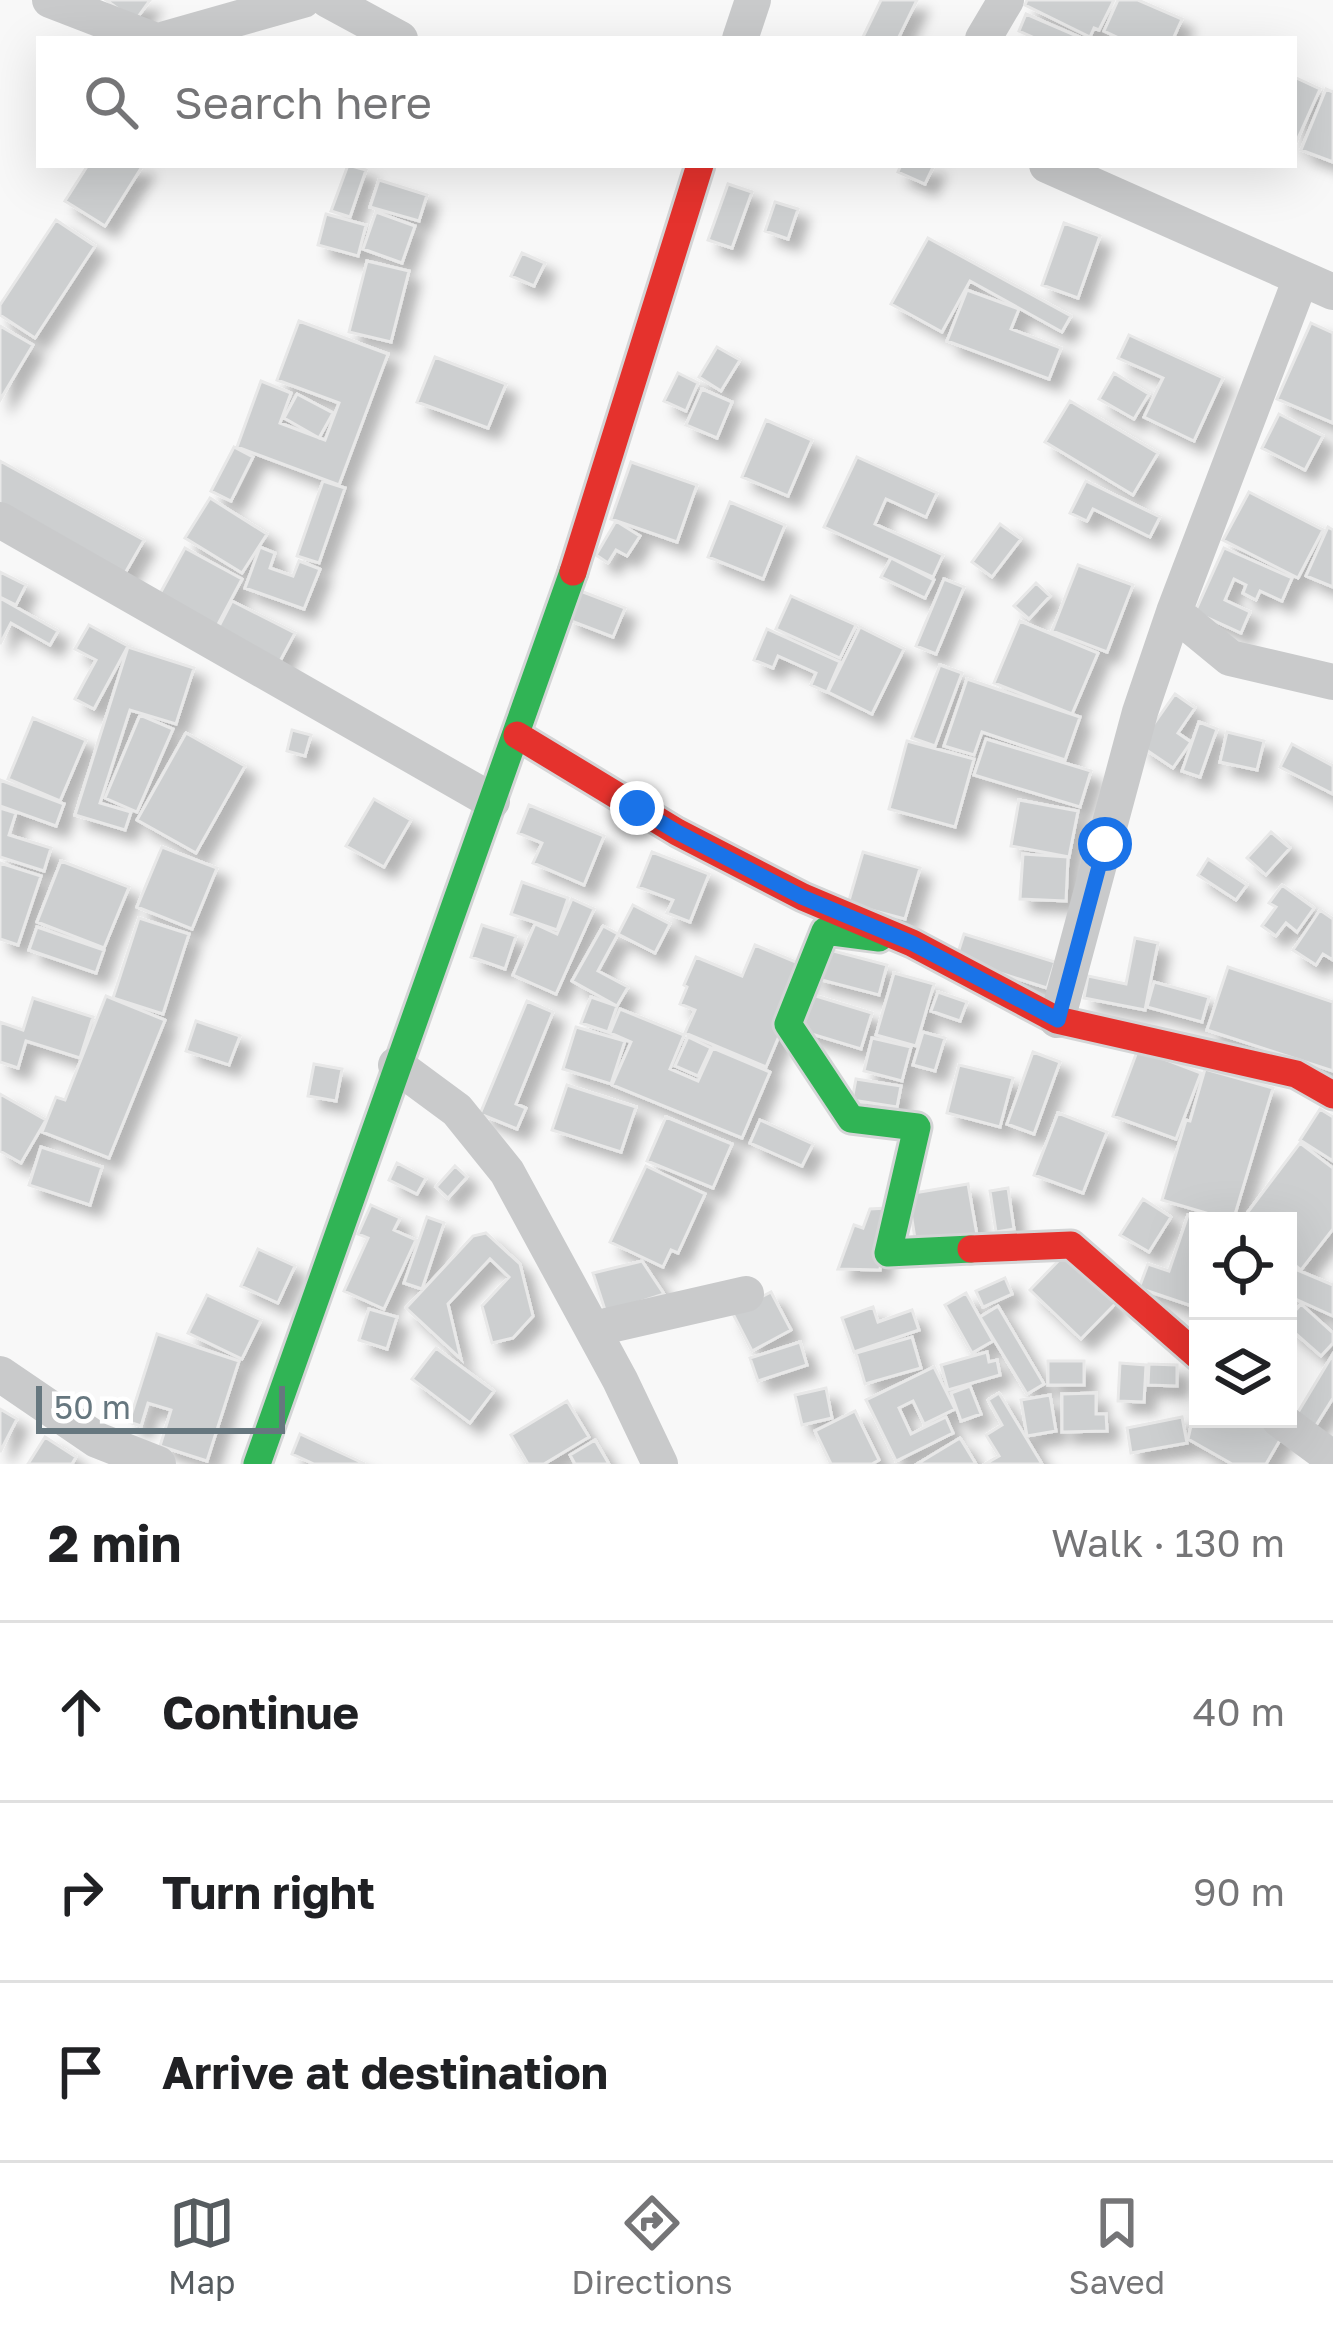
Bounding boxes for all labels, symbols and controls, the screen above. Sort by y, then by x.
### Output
search box [36,36,1297,168]
icon: search [78,69,144,135]
text: Search here [174,75,432,129]
route end [610,781,664,835]
route start [1078,817,1132,871]
map controls [1189,1212,1297,1428]
button: locate [1189,1212,1297,1320]
button: layers [1189,1320,1297,1428]
scale bar [36,1380,285,1433]
text: 50 m [54,1387,131,1426]
text: 2 min [48,1512,181,1573]
text: Walk · 130 m [1051,1519,1285,1566]
icon: ahead [48,1679,114,1745]
text: Continue [162,1685,359,1739]
text: 40 m [1193,1688,1285,1735]
icon: right [48,1859,114,1925]
text: Turn right [162,1865,375,1919]
text: 90 m [1193,1868,1285,1915]
icon: arrive [48,2039,114,2105]
text: Arrive at destination [162,2045,608,2099]
tab: Map [168,2190,235,2301]
tab: Directions [571,2190,733,2301]
tab: Saved [1069,2190,1165,2301]

